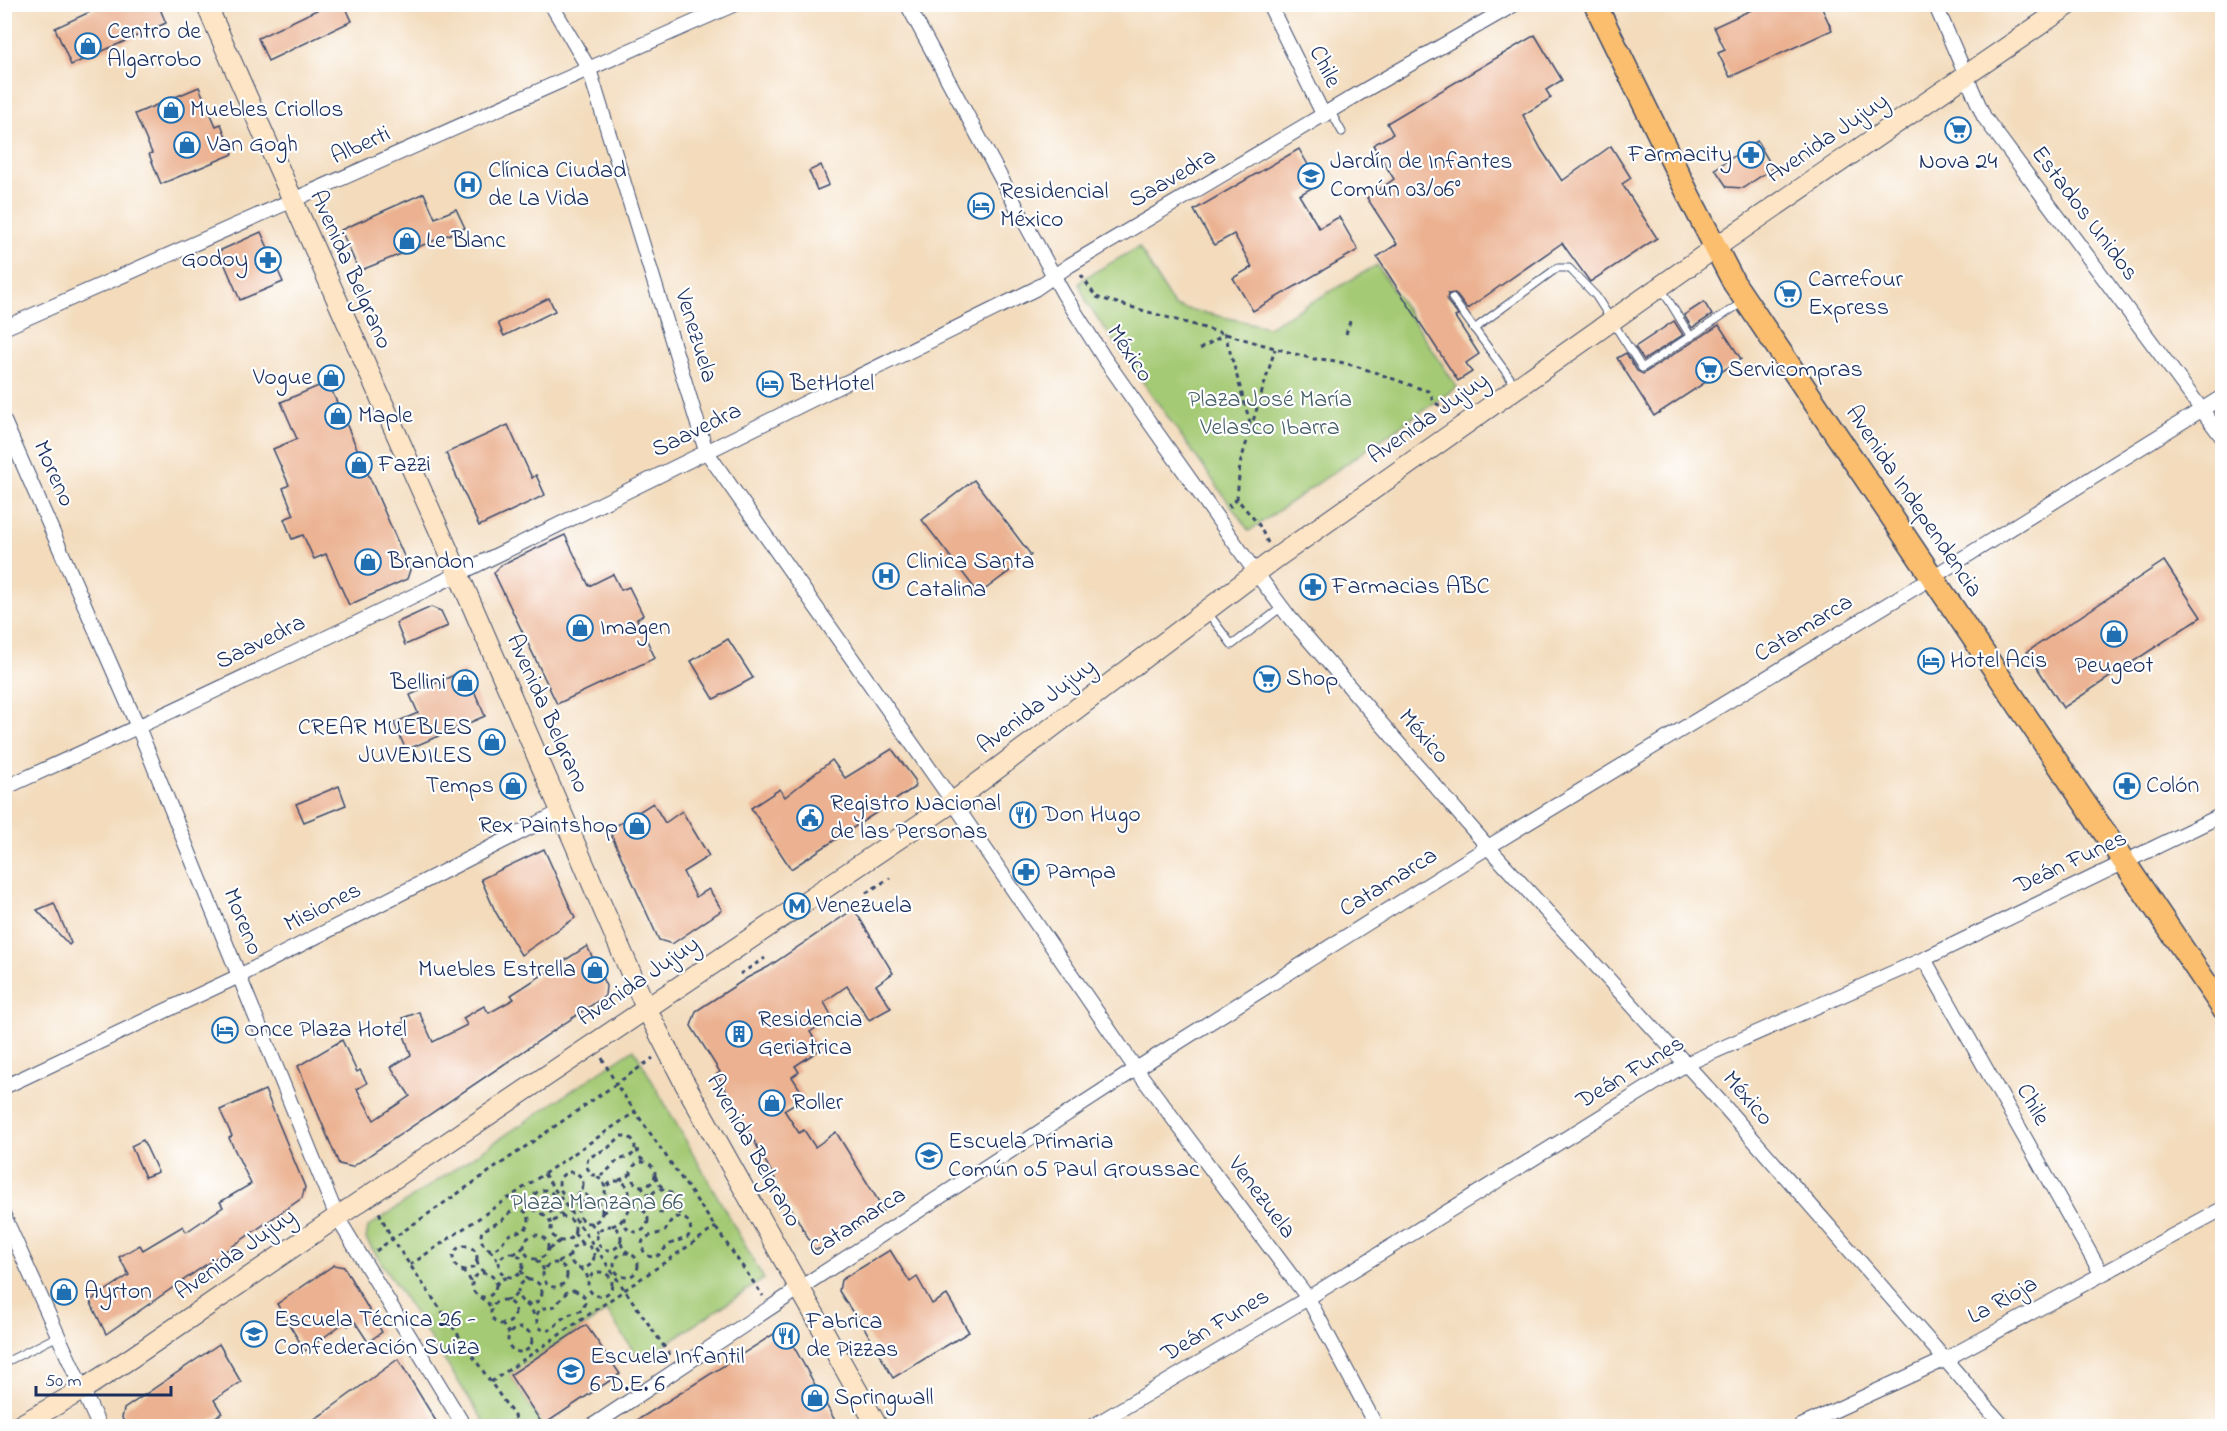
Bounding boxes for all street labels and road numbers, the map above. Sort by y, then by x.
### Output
street label: Chile [1299,40,1349,95]
street label: Avenida Jujuy [1760,85,1897,194]
street label: Alberti [326,117,396,175]
street label: Estados Unidos [2021,139,2147,289]
street label: Saavedra [1123,140,1223,218]
street label: Avenida Belgrano [299,185,401,355]
street label: Venezuela [664,284,726,387]
street label: México [1097,318,1161,390]
street label: Avenida Jujuy [1361,364,1497,475]
street label: Saavedra [646,394,748,468]
street label: Avenida Independencia [1835,399,1991,605]
street label: Moreno [23,435,83,513]
street label: Catamarca [1748,586,1860,672]
street label: Saavedra [210,606,312,680]
street label: Avenida Belgrano [496,629,598,799]
street label: Avenida Jujuy [970,651,1105,764]
street label: México [1389,702,1457,772]
street label: Deán Funes [2008,822,2133,905]
street label: Catamarca [1333,839,1445,927]
street label: Misiones [278,874,368,942]
street label: Moreno [213,883,271,961]
street label: Avenida Jujuy [571,928,708,1037]
street label: Deán Funes [1569,1027,1692,1120]
street label: México [1713,1064,1781,1134]
street label: Avenida Belgrano [696,1068,810,1234]
street label: Chile [2006,1077,2058,1133]
street label: Venezuela [1218,1148,1304,1247]
street label: Catamarca [802,1178,914,1268]
street label: Avenida Jujuy [168,1200,304,1311]
street label: La Rioja [1962,1267,2044,1335]
street label: Deán Funes [1154,1280,1277,1373]

